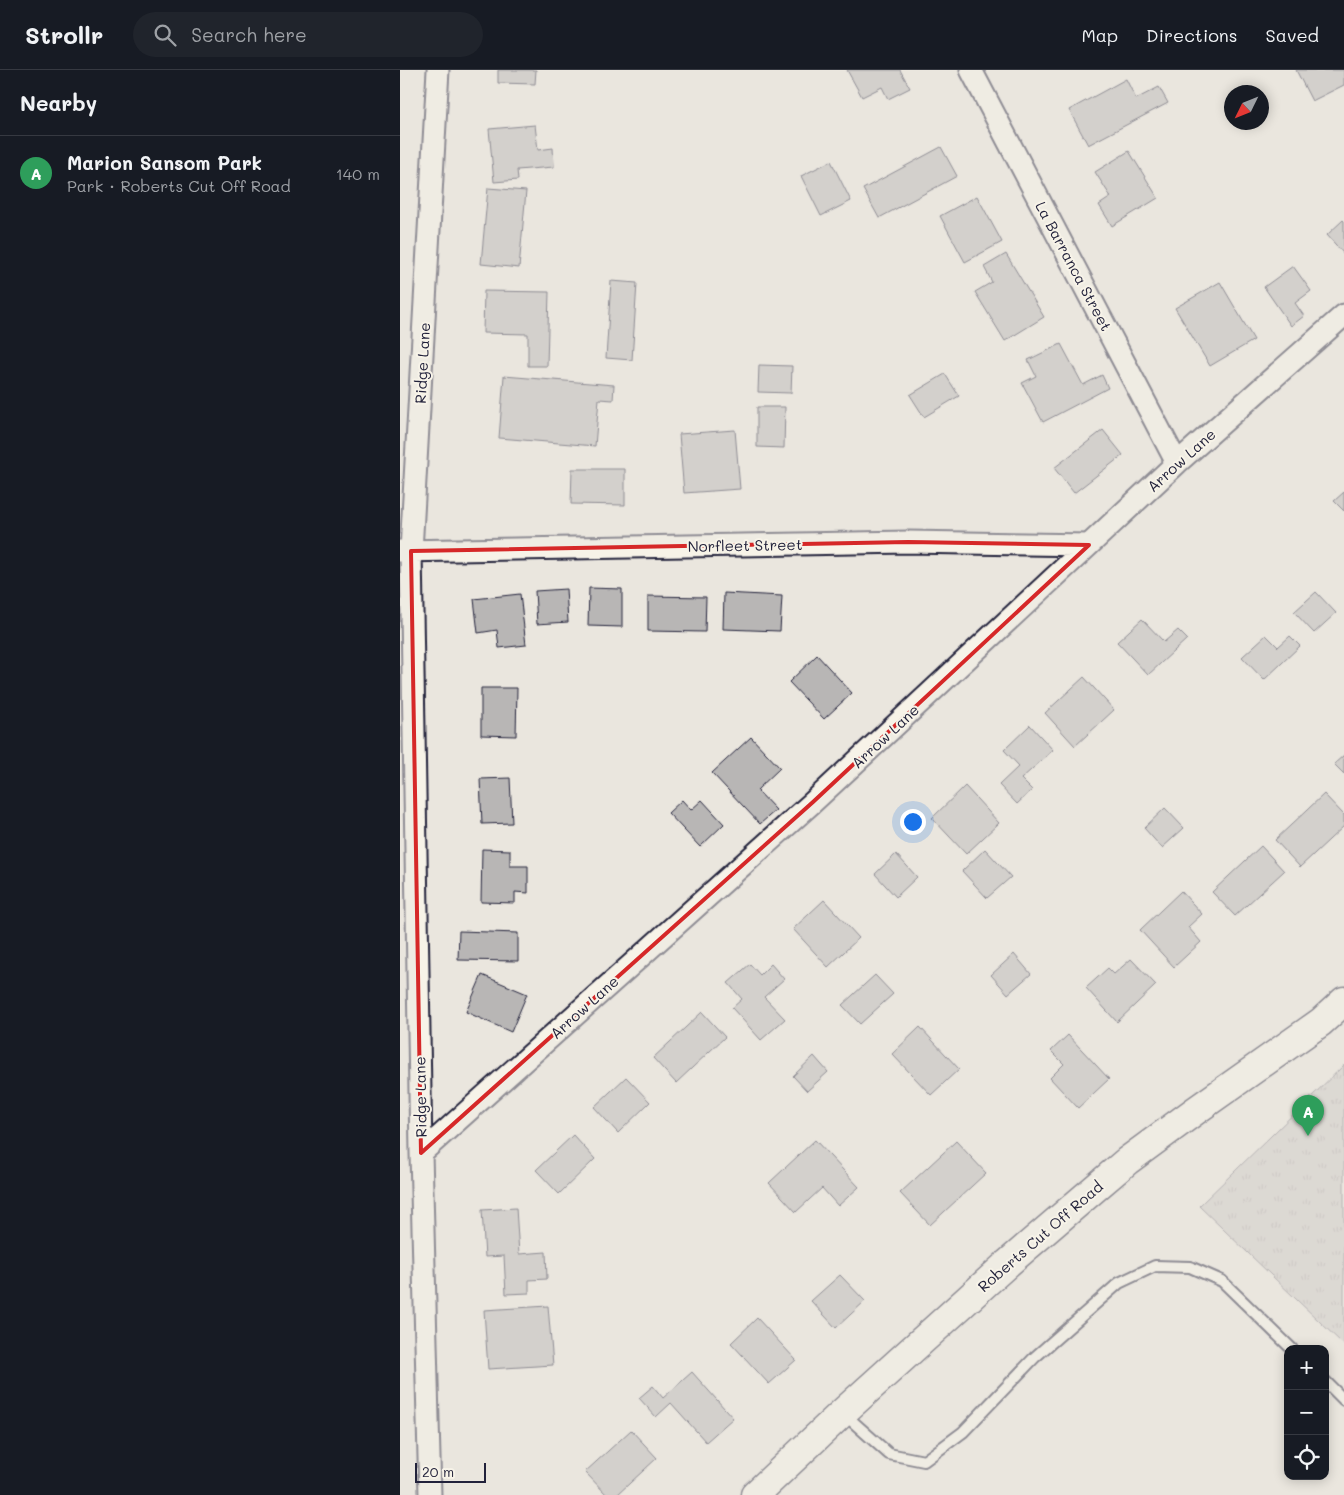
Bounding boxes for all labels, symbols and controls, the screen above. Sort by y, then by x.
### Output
search box [133,12,483,57]
text: Strollr [25,19,103,50]
icon: search [151,21,179,49]
text: Search here [191,22,307,47]
text: Map [1081,23,1118,47]
text: Directions [1146,23,1238,47]
text: Saved [1266,23,1319,47]
north arrow [1224,85,1269,130]
text: Nearby [20,89,97,116]
text: Marion Sansom Park [67,150,262,175]
text: A [30,163,42,184]
text: 140 m [336,163,380,184]
text: Park · Roberts Cut Off Road [67,175,291,196]
street label: La Barranca Street [1031,198,1117,334]
street label: Ridge Lane [410,322,434,404]
street label: Arrow Lane [1142,424,1220,496]
street label: Norfleet Street [687,534,803,556]
street label: Arrow Lane [847,699,923,773]
your location [900,809,926,835]
street label: Arrow Lane [545,971,623,1043]
street label: Ridge Lane [409,1056,431,1138]
pin: A [1292,1095,1324,1136]
street label: Roberts Cut Off Road [973,1176,1107,1296]
map controls [1284,1345,1329,1480]
button: + [1284,1345,1329,1390]
button: − [1284,1390,1329,1435]
button: locate [1284,1435,1329,1480]
scale bar [415,1460,486,1483]
text: 20 m [422,1462,454,1481]

